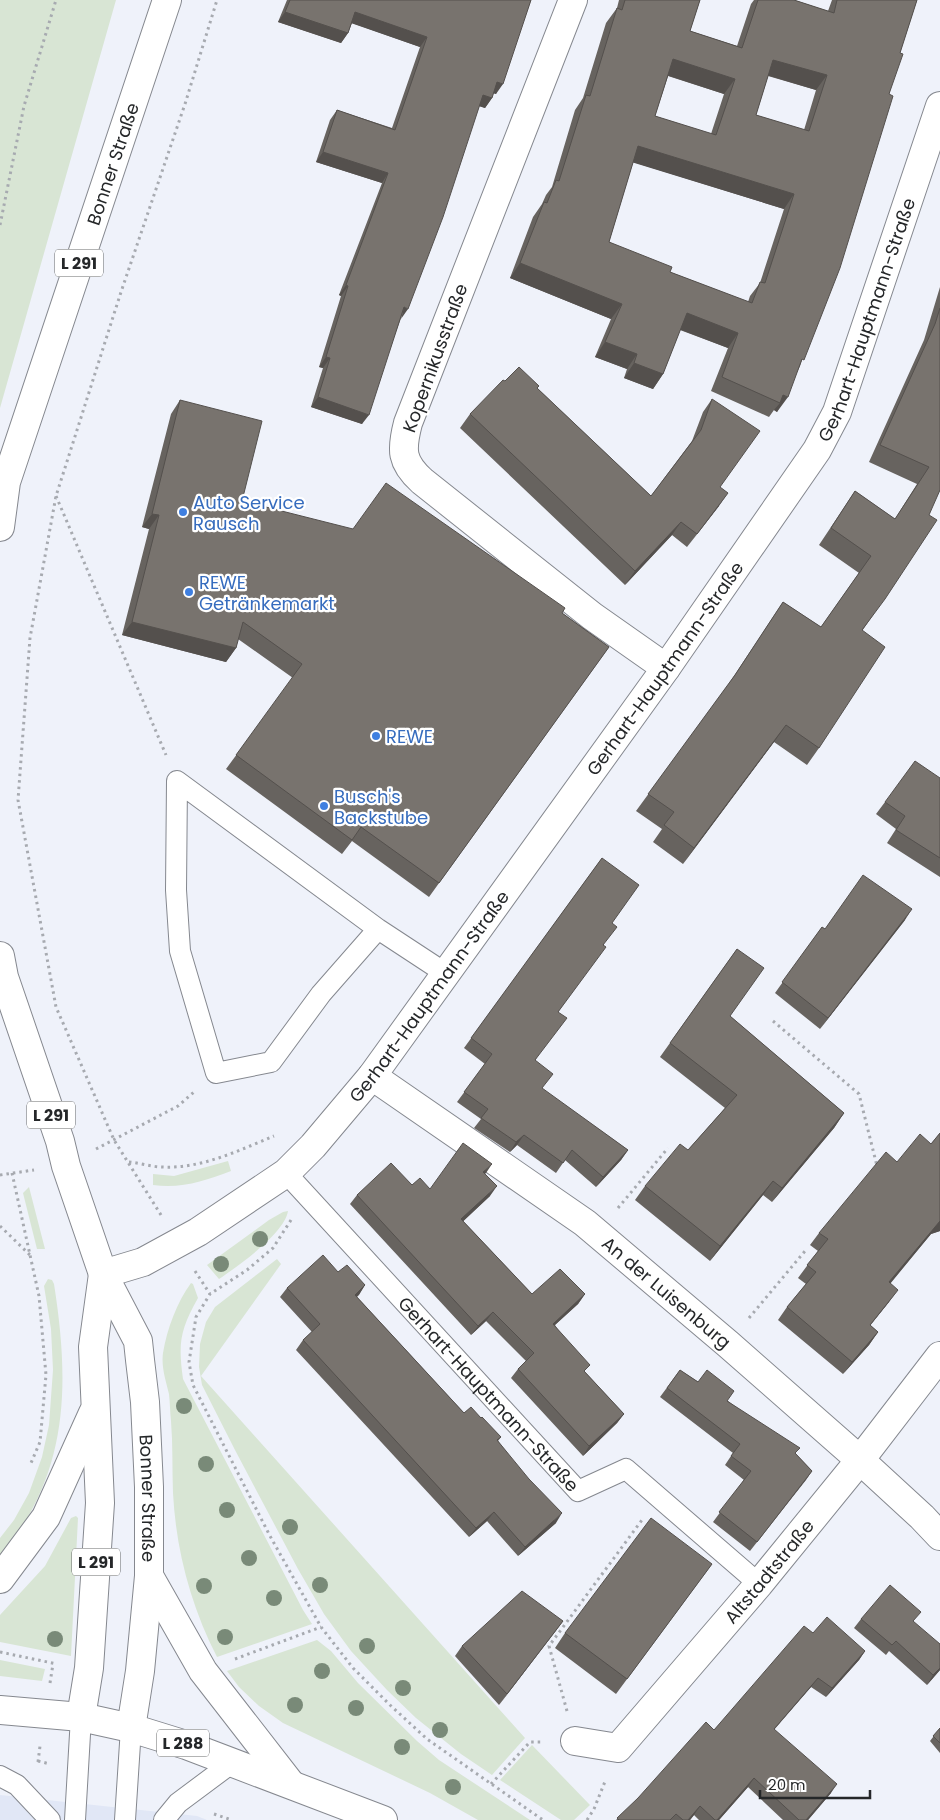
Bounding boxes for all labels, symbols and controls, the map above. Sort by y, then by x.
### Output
street label: Bonner Straße [80,99,144,228]
street label: Gerhart-Hauptmann-Straße [811,194,921,446]
road number: L 291 [55,250,103,276]
street label: Kopernikusstraße [396,280,474,436]
place label: Auto Service Rausch [193,490,305,536]
marker: Auto Service Rausch [177,506,189,518]
street label: Gerhart-Hauptmann-Straße [580,556,749,780]
place label: REWE Getränkemarkt [199,570,335,616]
marker: REWE Getränkemarkt [183,586,195,598]
place label: REWE [386,724,433,749]
marker: REWE [370,730,382,742]
place label: Busch's Backstube [334,784,428,830]
marker: Busch's Backstube [318,800,330,812]
street label: Gerhart-Hauptmann-Straße [343,885,514,1107]
road number: L 291 [27,1102,75,1128]
street label: An der Luisenburg [597,1230,737,1354]
street label: Gerhart-Hauptmann-Straße [393,1291,585,1497]
street label: Bonner Straße [134,1434,162,1562]
street label: Altstadtstraße [718,1514,819,1629]
road number: L 291 [72,1548,120,1575]
road number: L 288 [157,1730,209,1756]
scale bar [760,1768,870,1800]
text: 20 m [768,1774,806,1795]

